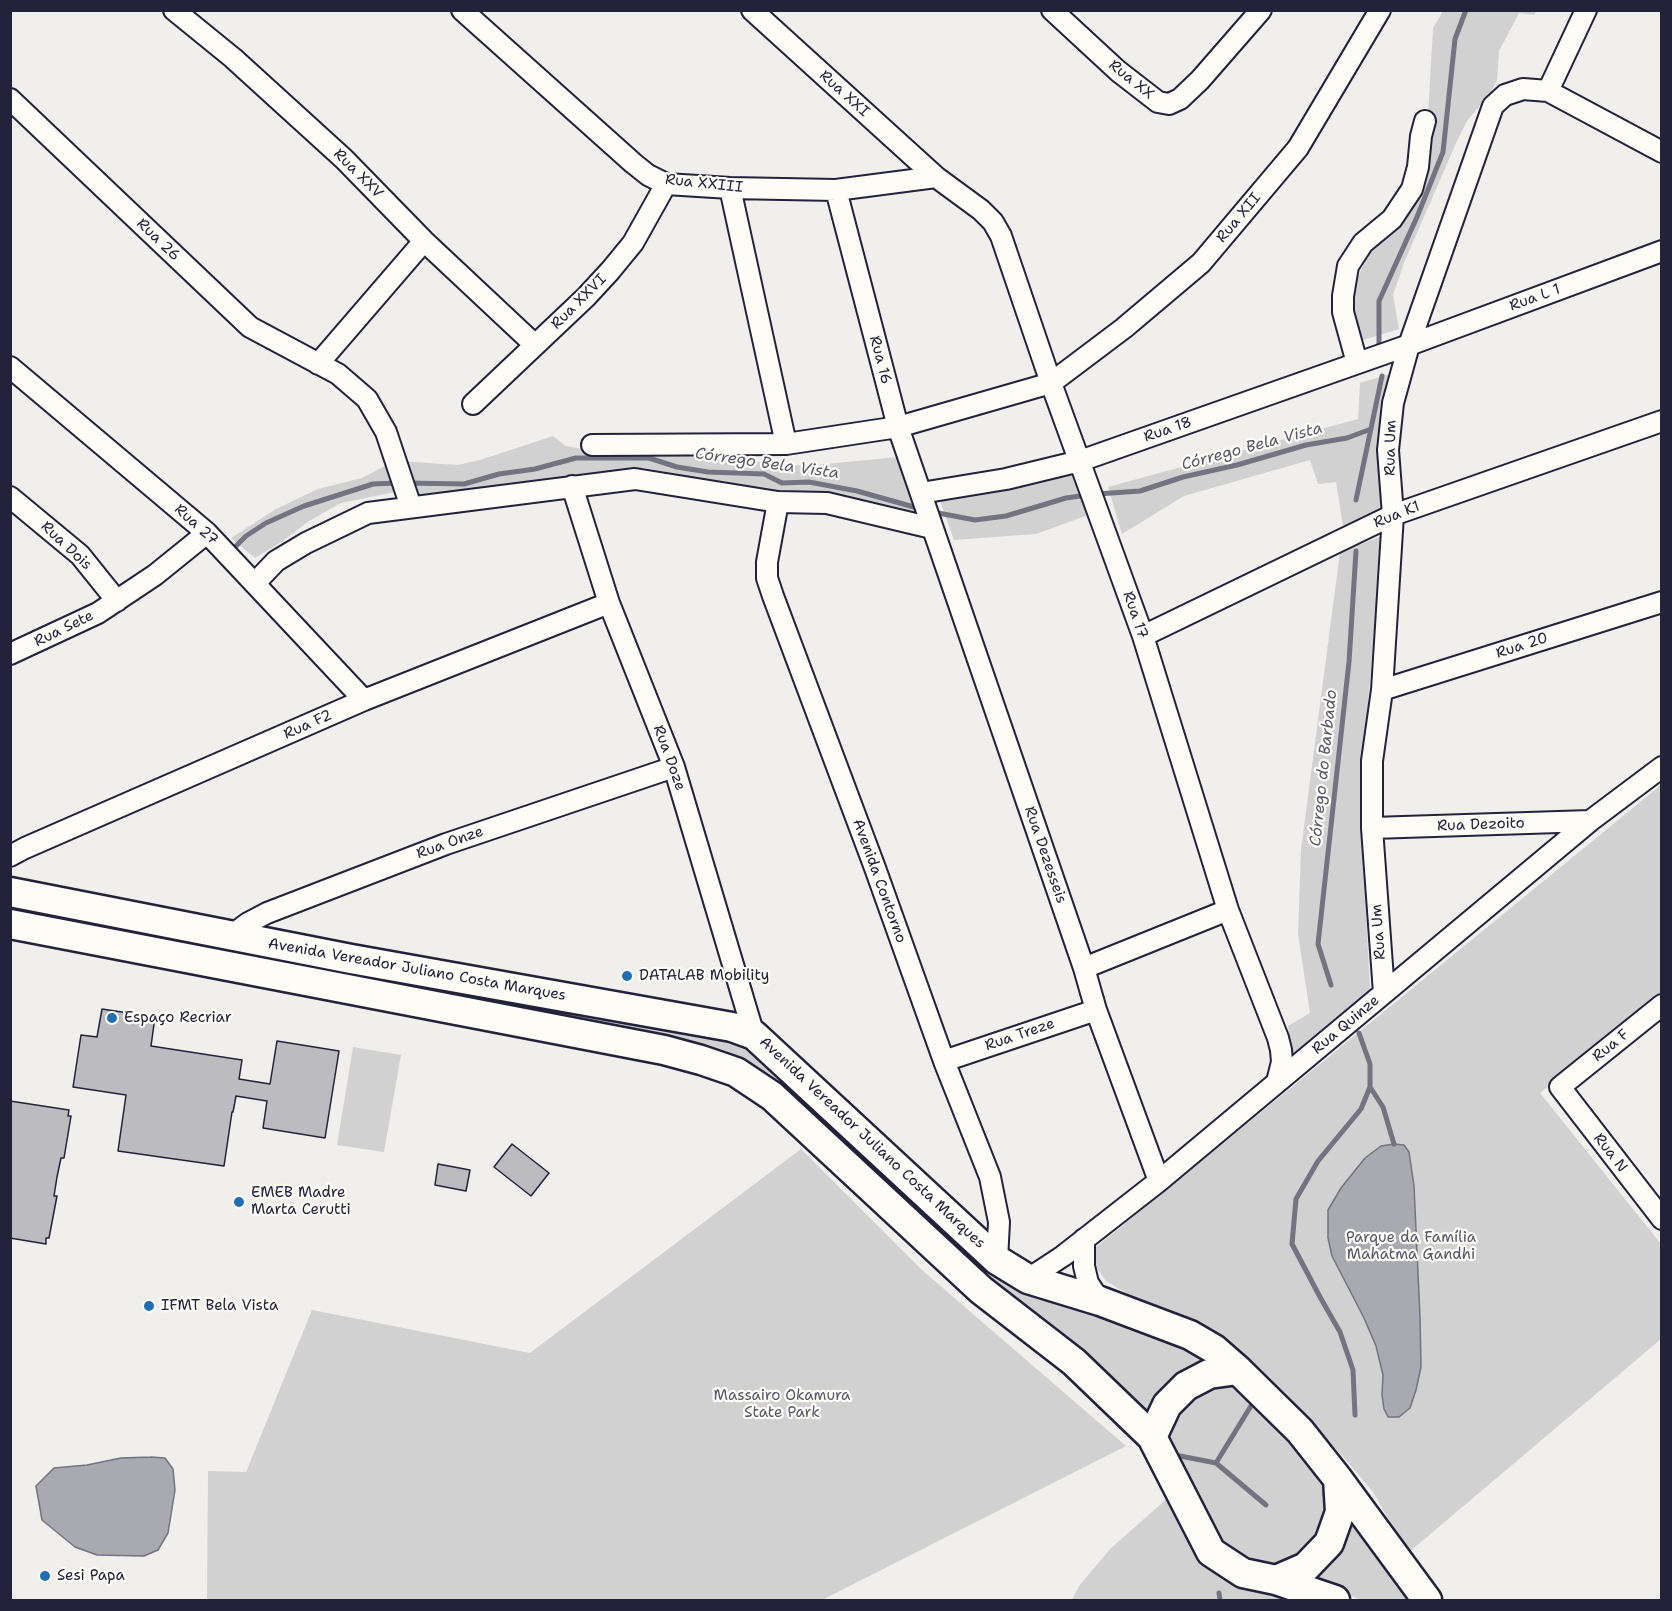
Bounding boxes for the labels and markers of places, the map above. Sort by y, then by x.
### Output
place label: DATALAB Mobility [639,967,769,985]
marker: DATALAB Mobility [620,969,634,983]
place label: Espaço Recriar [124,1009,232,1027]
marker: Espaço Recriar [105,1011,119,1025]
place label: EMEB Madre Marta Cerutti [251,1184,351,1219]
marker: EMEB Madre Marta Cerutti [232,1195,246,1209]
place label: IFMT Bela Vista [161,1297,278,1315]
marker: IFMT Bela Vista [142,1299,156,1313]
place label: Sesi Papa [57,1567,125,1585]
marker: Sesi Papa [38,1569,52,1583]

